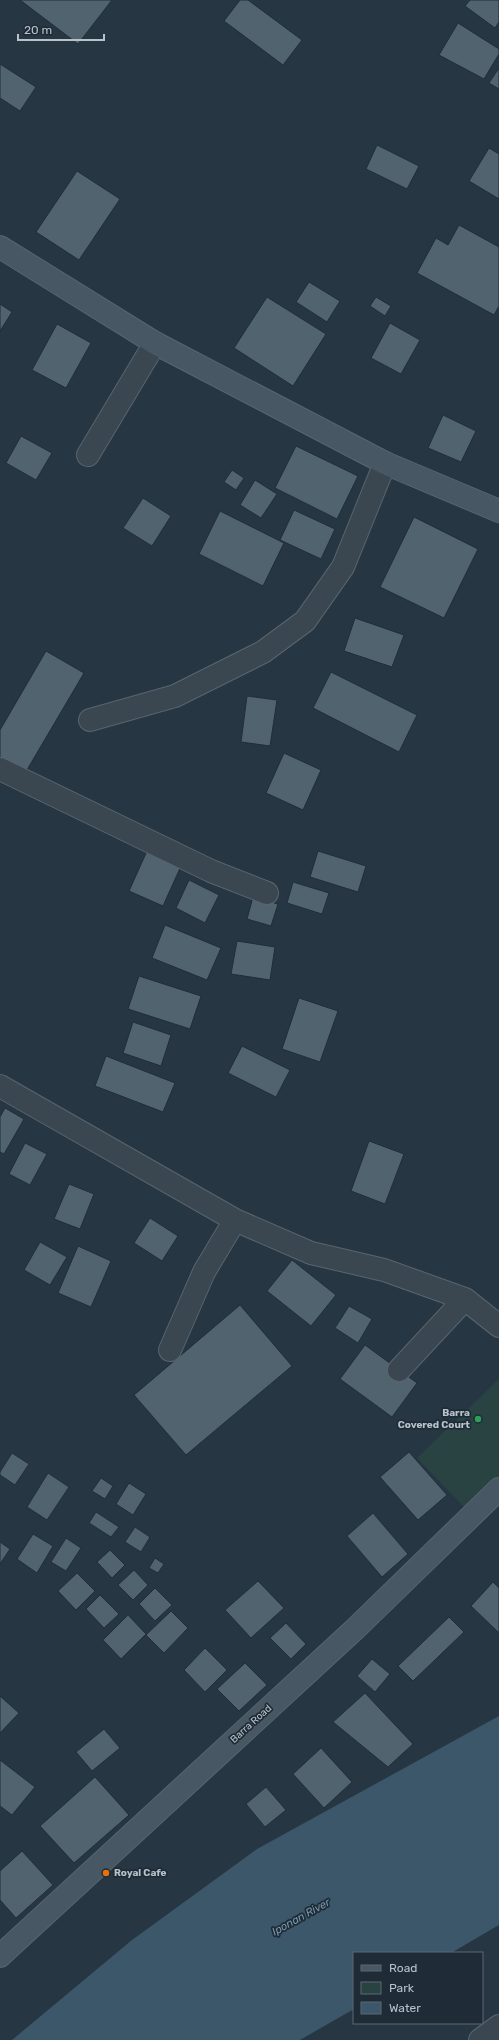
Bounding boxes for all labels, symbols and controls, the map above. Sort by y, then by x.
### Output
scale bar [18,16,104,42]
text: 20 m [24,23,52,37]
place label: Barra Covered Court [398,1407,470,1431]
marker: Barra Covered Court [473,1414,483,1424]
street label: Barra Road [228,1702,274,1746]
place label: Royal Cafe [114,1867,167,1879]
marker: Royal Cafe [101,1868,111,1878]
water label: Iponan River [270,1895,333,1938]
legend [353,1952,483,2024]
text: Road [389,1961,417,1975]
text: Park [389,1981,415,1995]
text: Water [389,2001,421,2015]

